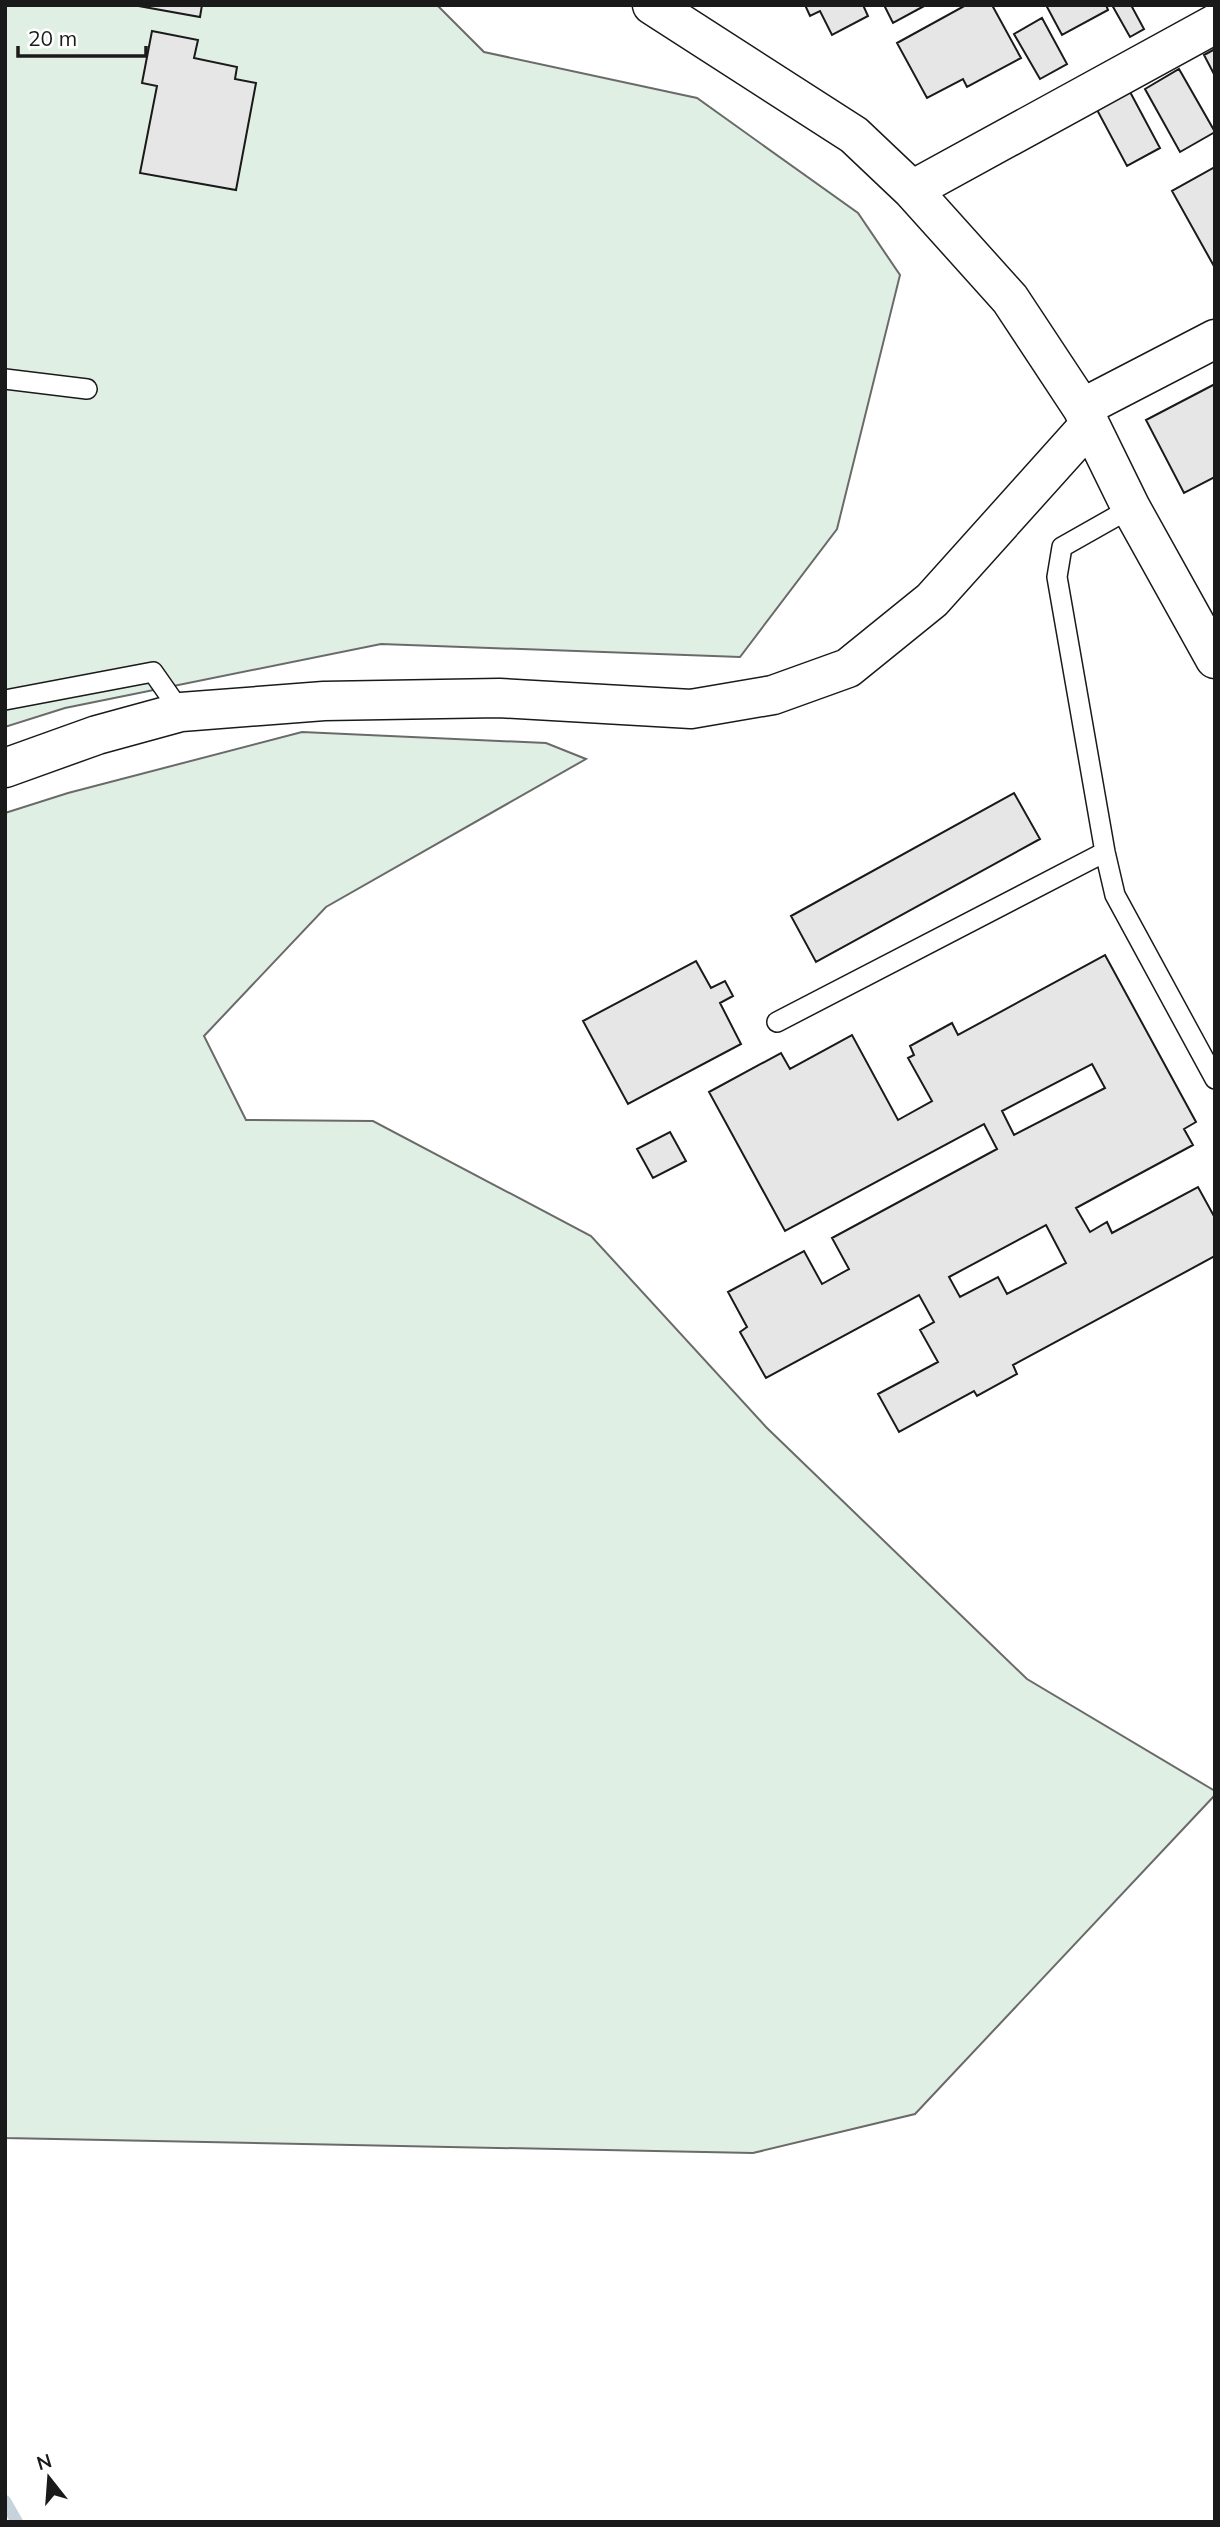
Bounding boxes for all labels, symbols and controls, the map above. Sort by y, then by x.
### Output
scale bar [18,14,145,58]
text: 20 m [28,25,77,51]
north arrow [14,2443,84,2513]
text: N [34,2448,54,2475]

